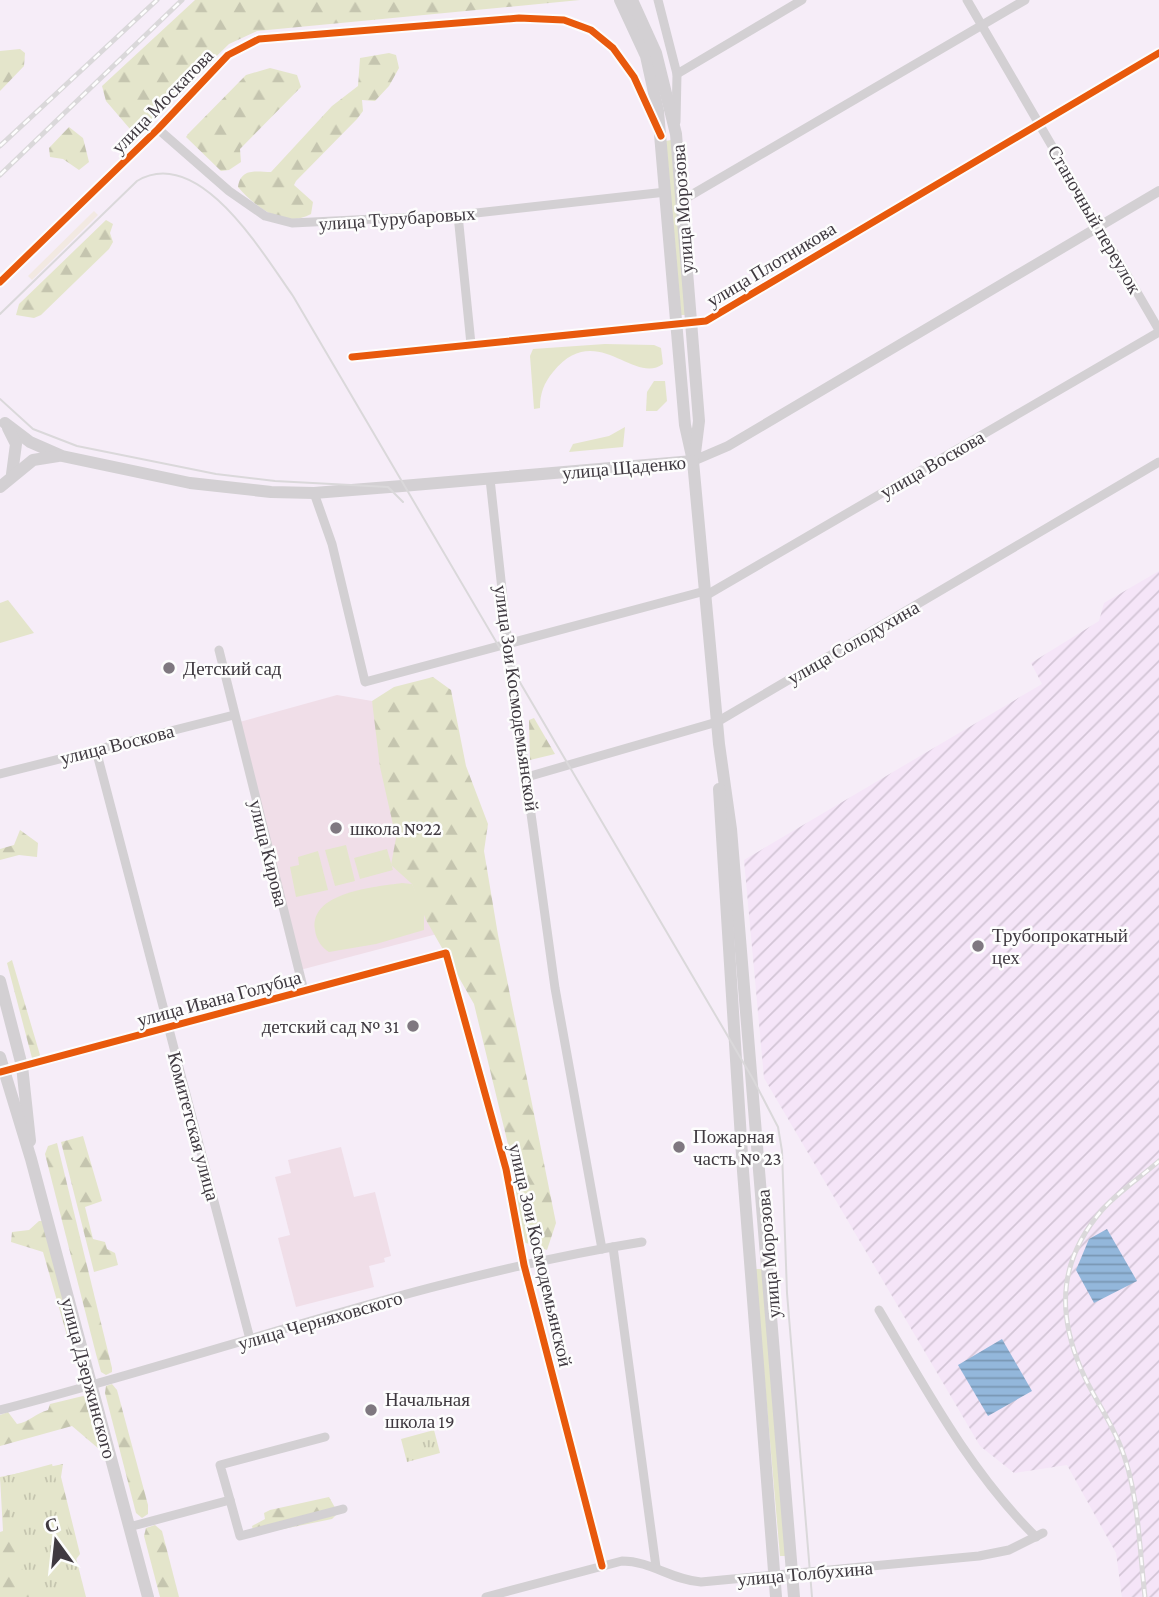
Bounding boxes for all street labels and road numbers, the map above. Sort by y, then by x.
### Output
street label: улица Москатова [107,44,218,158]
street label: Станочный переулок [1044,141,1146,298]
street label: улица Морозова [667,143,697,274]
street label: улица Турубаровых [318,202,477,234]
street label: улица Плотникова [703,217,840,311]
street label: улица Воскова [877,426,988,503]
street label: улица Щаденко [561,452,687,483]
street label: улица Зои Космодемьянской [490,584,543,813]
street label: улица Солодухина [784,596,923,689]
street label: улица Воскова [58,720,177,769]
street label: улица Кирова [245,797,292,909]
street label: улица Ивана Голубца [135,966,304,1031]
street label: Комитетская улица [164,1049,224,1203]
street label: улица Зои Космодемьянской [505,1141,576,1369]
street label: улица Морозова [752,1188,785,1319]
street label: улица Черняховского [236,1287,405,1354]
street label: улица Дзержинского [57,1295,120,1461]
street label: улица Толбухина [736,1557,874,1590]

